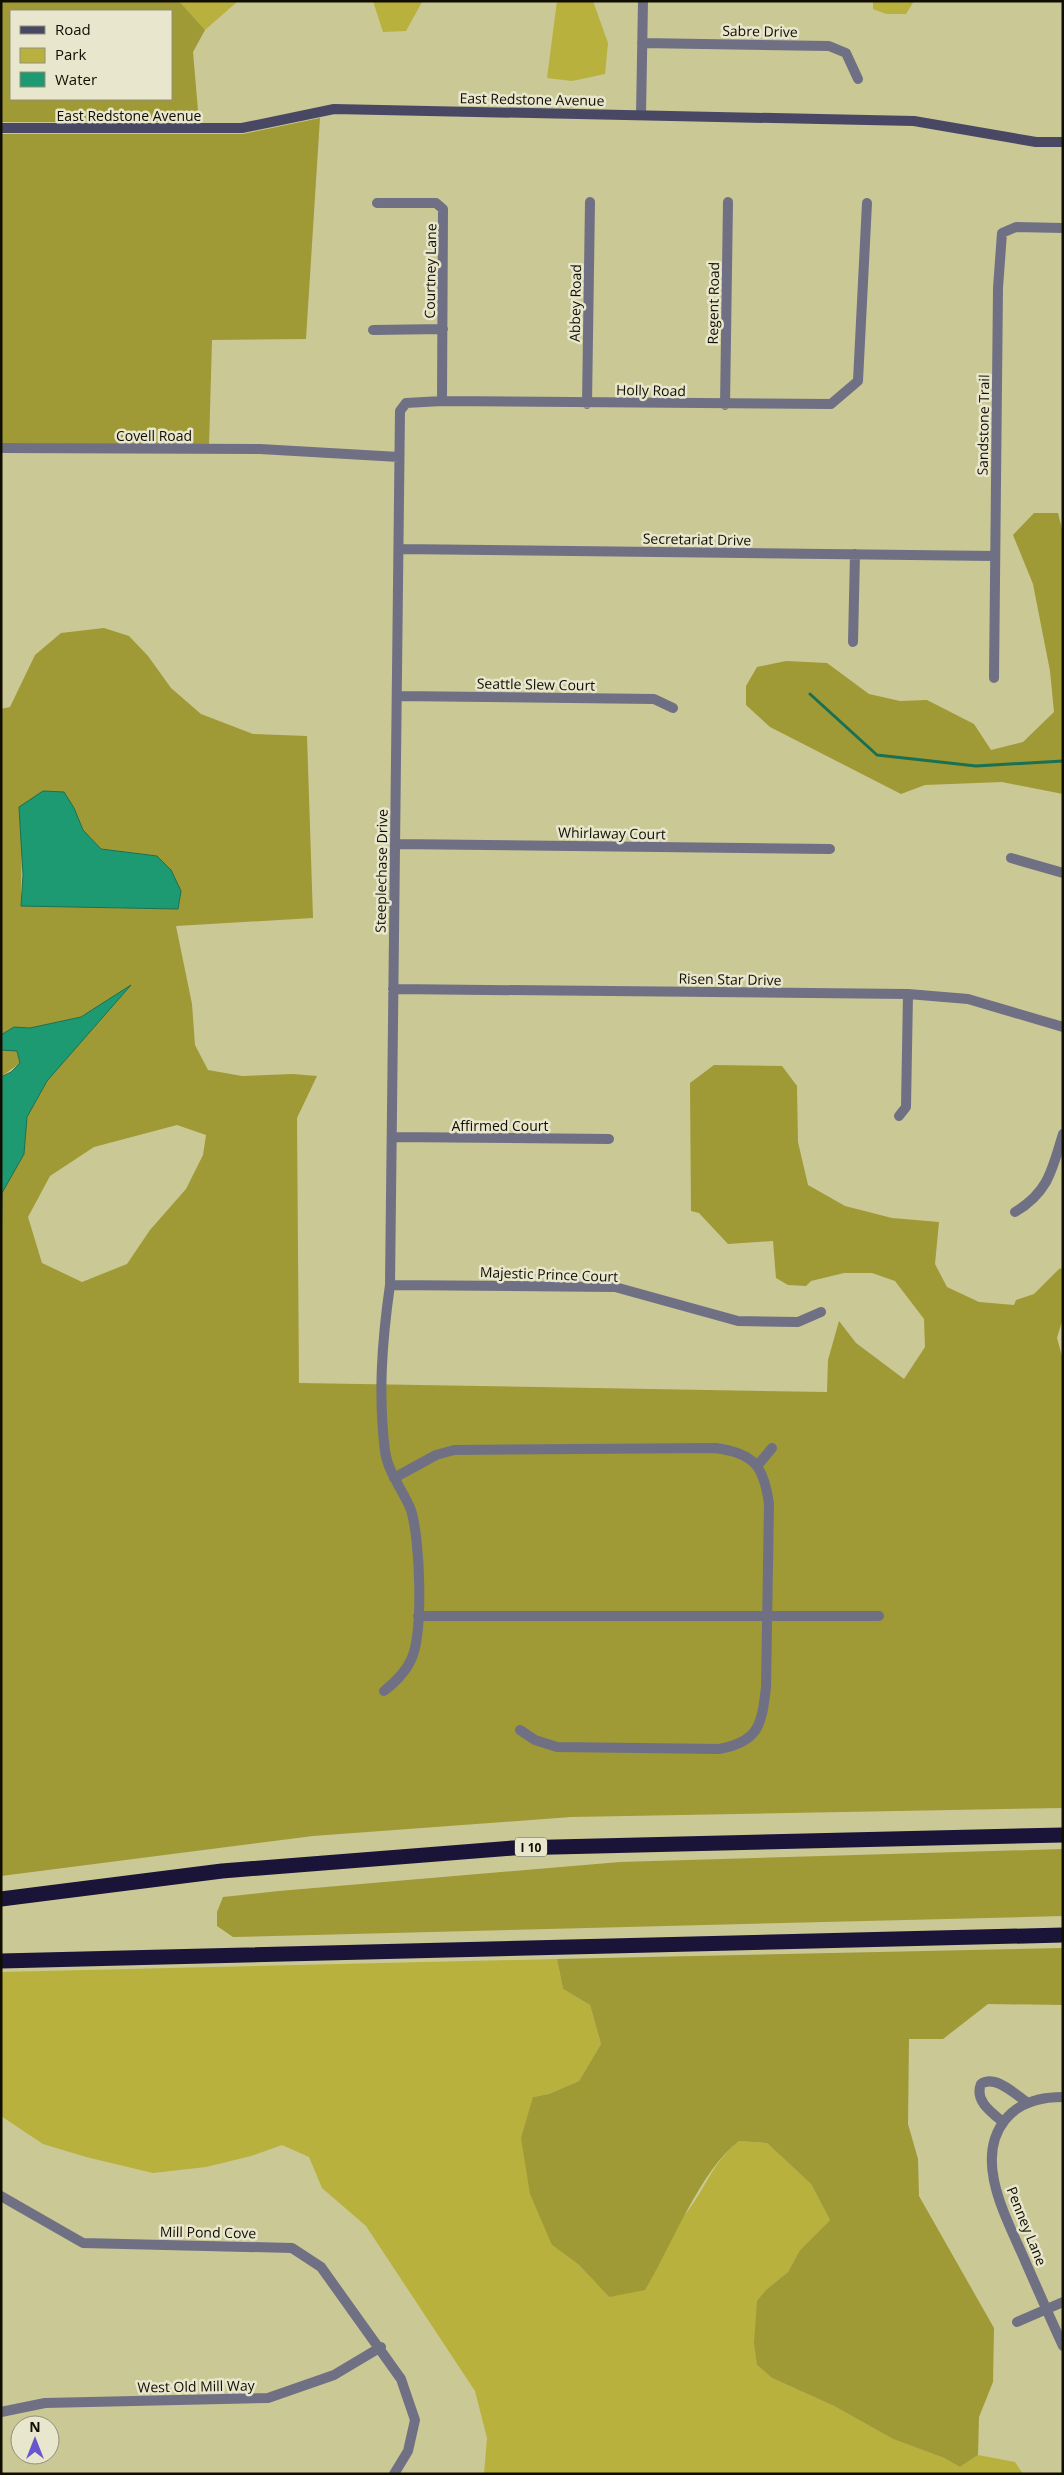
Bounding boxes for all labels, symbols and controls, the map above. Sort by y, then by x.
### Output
legend [10,10,172,100]
text: Road [55,19,91,39]
street label: Sabre Drive [722,21,798,41]
text: Park [55,44,86,64]
text: Water [55,69,97,89]
street label: East Redstone Avenue [459,88,605,110]
street label: East Redstone Avenue [57,106,202,125]
street label: Courtney Lane [420,223,440,319]
street label: Regent Road [703,262,723,344]
street label: Abbey Road [565,264,585,342]
street label: Sandstone Trail [973,374,993,476]
street label: Holly Road [616,380,686,400]
street label: Covell Road [116,426,192,445]
street label: Secretariat Drive [643,529,752,549]
street label: Seattle Slew Court [477,673,595,695]
street label: Steeplechase Drive [370,809,392,933]
street label: Whirlaway Court [558,823,666,843]
street label: Risen Star Drive [678,969,782,989]
street label: Affirmed Court [451,1116,549,1135]
street label: Majestic Prince Court [480,1262,618,1286]
road number: I 10 [515,1838,547,1856]
street label: Penney Lane [1003,2184,1051,2268]
street label: Mill Pond Cove [160,2222,257,2242]
street label: West Old Mill Way [137,2375,256,2397]
north arrow [10,2415,60,2465]
text: N [29,2417,41,2436]

